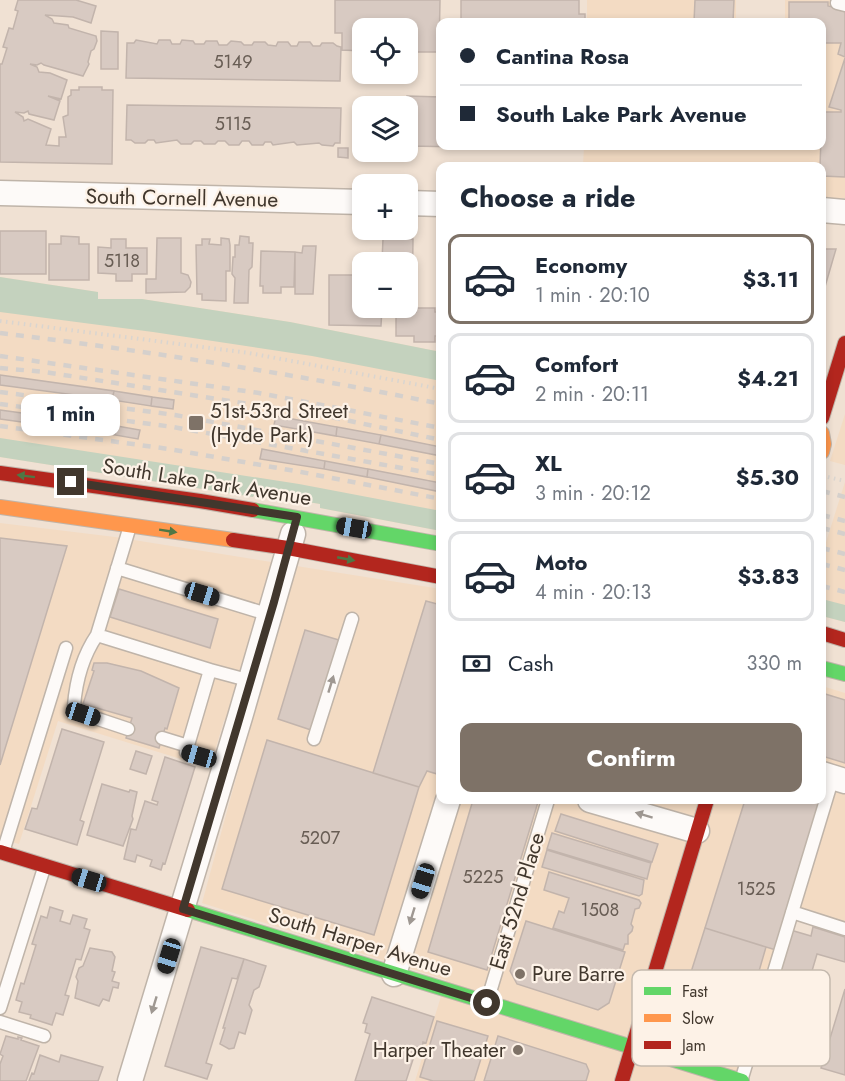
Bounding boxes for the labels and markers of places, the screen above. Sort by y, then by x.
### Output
place label: 51st-53rd Street (Hyde Park) [210,396,348,450]
marker: 51st-53rd Street (Hyde Park) [187,414,205,432]
place label: Pure Barre [532,959,625,989]
marker: Pure Barre [513,967,527,981]
place label: Harper Theater [373,1035,507,1065]
marker: Harper Theater [511,1043,525,1057]

